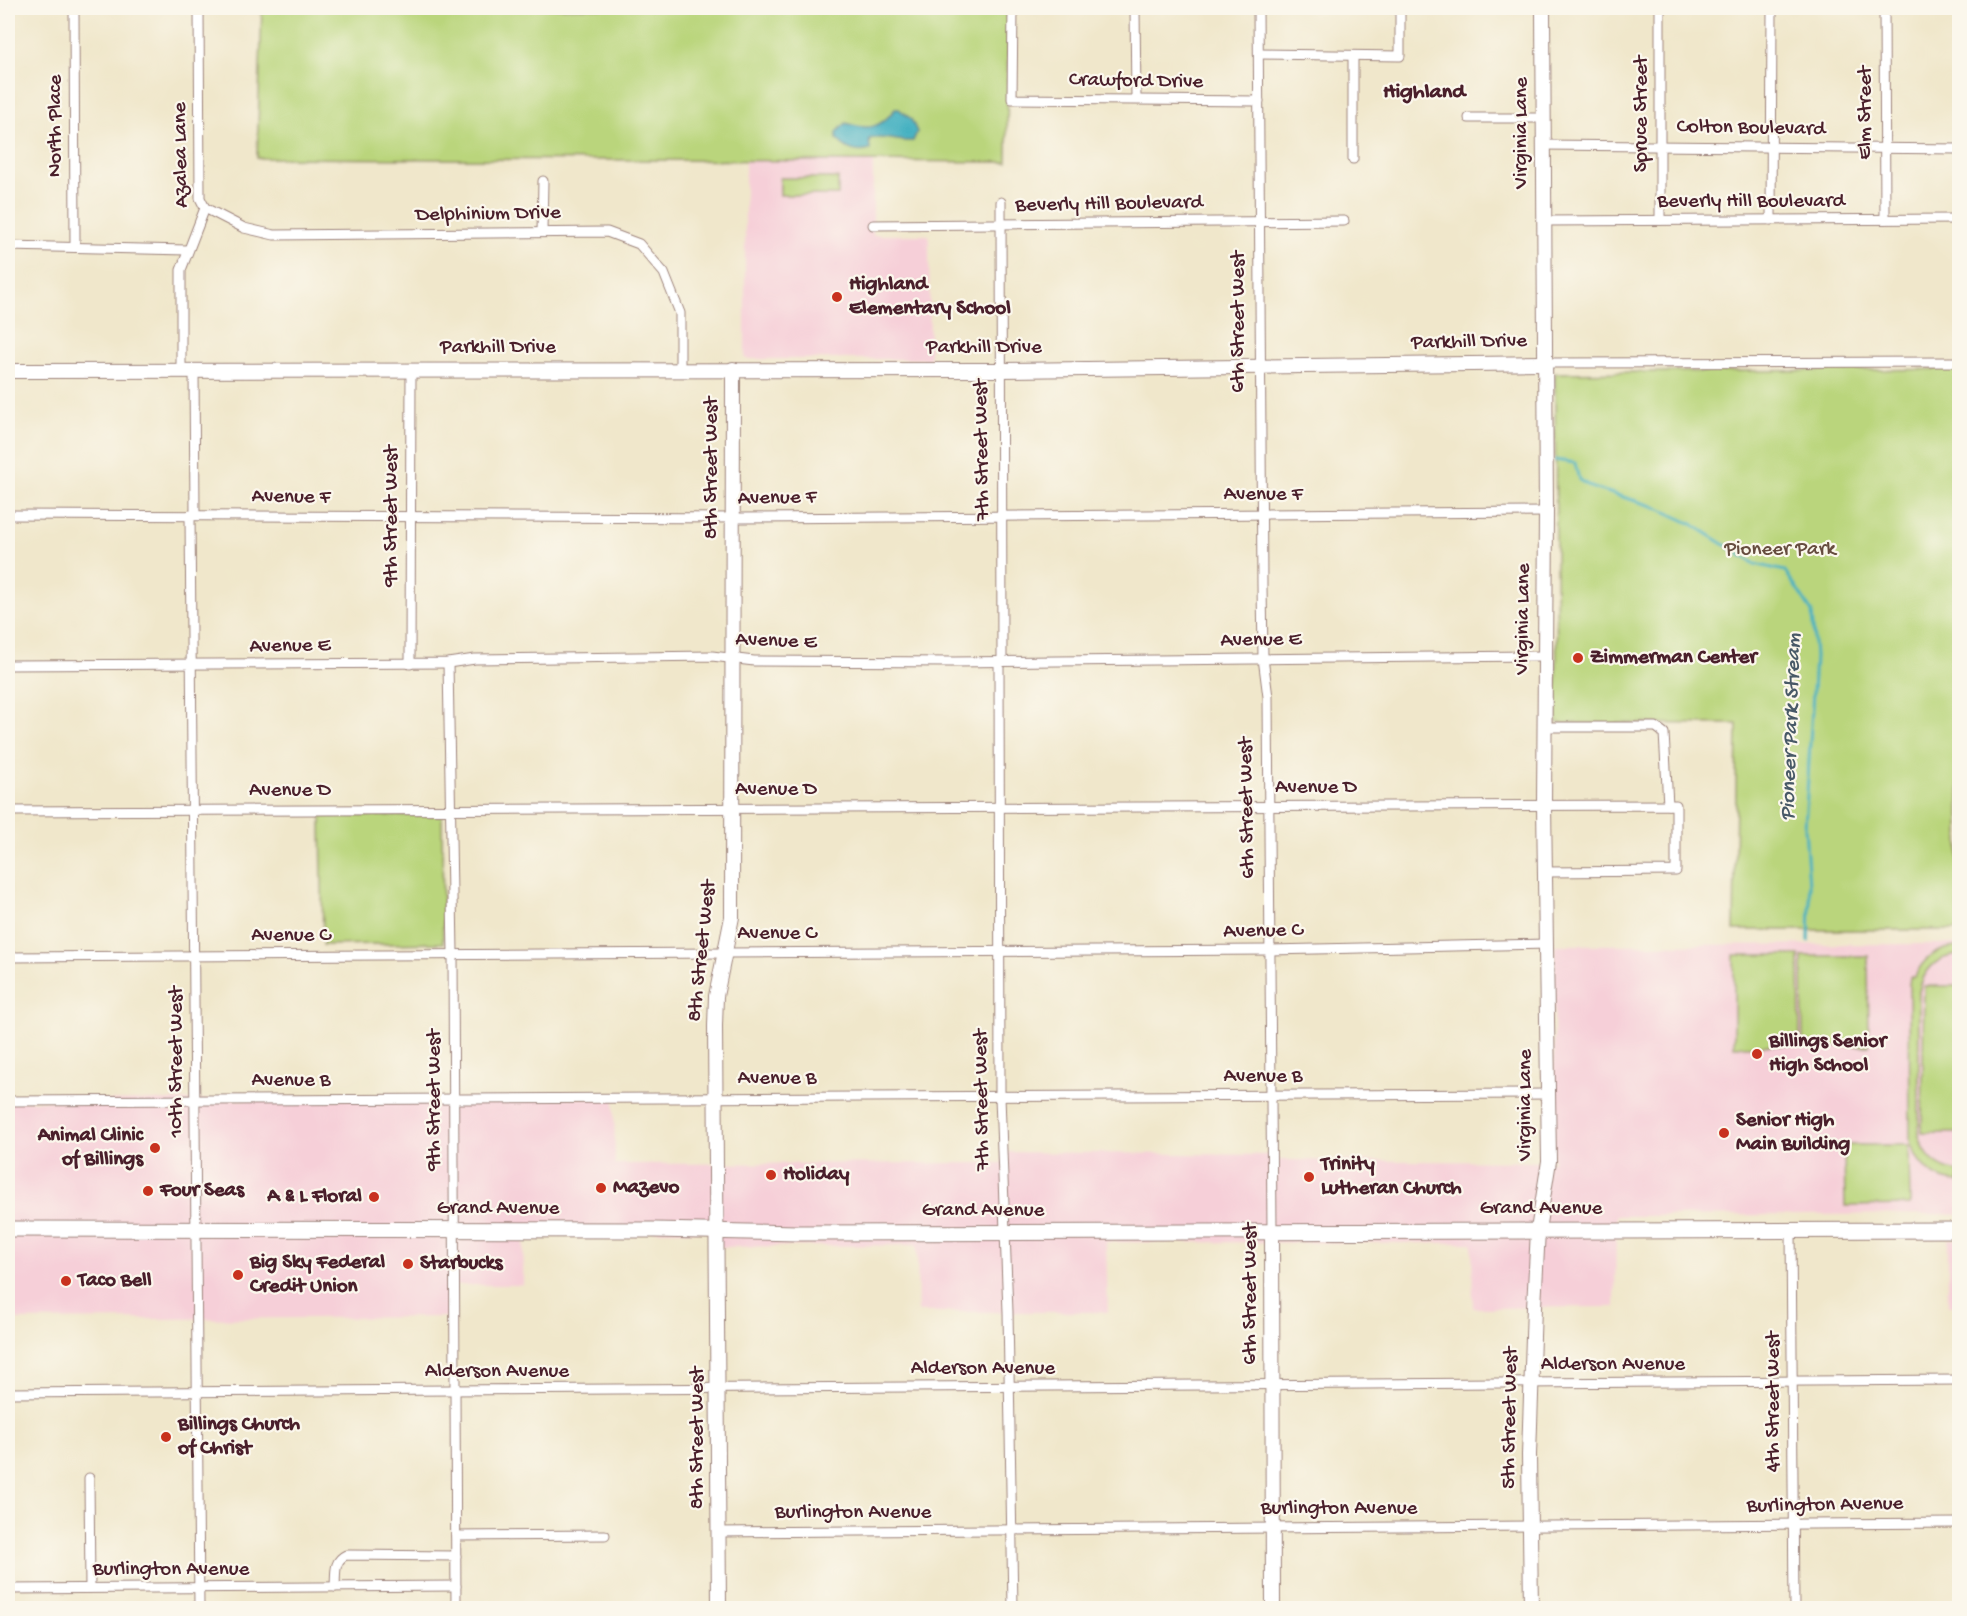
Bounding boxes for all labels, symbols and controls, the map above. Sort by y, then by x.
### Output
street label: Spruce Street [1630,53,1655,172]
street label: Elm Street [1854,64,1879,160]
street label: Crawford Drive [1069,68,1205,96]
street label: North Place [44,73,69,177]
street label: Virginia Lane [1510,76,1535,190]
district label: Highland [1383,80,1467,106]
street label: Azalea Lane [169,101,195,208]
street label: Colton Boulevard [1676,115,1827,143]
street label: Beverly Hill Boulevard [1656,190,1846,215]
street label: Beverly Hill Boulevard [1014,191,1205,219]
street label: Delphinium Drive [413,201,562,229]
street label: 6th Street West [1227,249,1252,393]
place label: Highland Elementary School [849,273,1011,322]
marker: Highland Elementary School [830,290,844,304]
street label: Parkhill Drive [1410,329,1528,357]
street label: Parkhill Drive [439,336,557,361]
street label: Parkhill Drive [925,336,1043,361]
street label: 7th Street West [969,377,997,522]
street label: 8th Street West [700,394,725,539]
street label: 9th Street West [380,443,405,588]
street label: Avenue F [1224,483,1304,508]
street label: Avenue F [251,485,332,511]
street label: Avenue F [737,486,818,512]
park label: Pioneer Park [1723,538,1838,563]
street label: Virginia Lane [1511,562,1537,676]
street label: Avenue E [735,628,818,656]
street label: Avenue E [1220,628,1303,654]
water label: Pioneer Park Stream [1776,632,1808,821]
street label: Avenue E [249,634,332,660]
place label: Zimmerman Center [1590,646,1759,671]
marker: Zimmerman Center [1571,651,1585,665]
street label: 6th Street West [1234,735,1262,879]
street label: Avenue D [1275,776,1357,801]
street label: Avenue D [735,778,817,803]
street label: Avenue D [249,779,331,804]
street label: 8th Street West [683,877,723,1023]
street label: Avenue C [1223,919,1305,945]
street label: Avenue C [737,922,818,947]
street label: Avenue C [251,924,332,949]
street label: 10th Street West [165,984,190,1139]
street label: 9th Street West [423,1027,448,1172]
street label: 7th Street West [969,1027,997,1172]
place label: Billings Senior High School [1768,1030,1889,1079]
marker: Billings Senior High School [1750,1047,1764,1061]
street label: Virginia Lane [1514,1048,1539,1162]
street label: Avenue B [1224,1065,1304,1090]
street label: Avenue B [738,1067,818,1092]
street label: Avenue B [252,1069,332,1094]
place label: Senior High Main Building [1736,1109,1850,1158]
place label: Animal Clinic of Billings [37,1124,145,1173]
marker: Senior High Main Building [1717,1126,1731,1140]
marker: Animal Clinic of Billings [148,1141,162,1155]
place label: Trinity Lutheran Church [1319,1153,1462,1202]
place label: Holiday [783,1163,850,1188]
marker: Holiday [764,1168,778,1182]
marker: Trinity Lutheran Church [1302,1170,1316,1184]
place label: Mazevo [613,1176,680,1201]
place label: Four Seas [159,1179,245,1204]
marker: Mazevo [594,1181,608,1195]
marker: Four Seas [141,1184,155,1198]
place label: A & L Floral [266,1185,362,1210]
marker: A & L Floral [367,1190,381,1204]
street label: Grand Avenue [437,1197,561,1222]
street label: Grand Avenue [1480,1197,1604,1222]
street label: Grand Avenue [922,1199,1046,1224]
street label: 6th Street West [1239,1221,1264,1365]
place label: Big Sky Federal Credit Union [249,1251,385,1300]
place label: Starbucks [420,1252,504,1277]
marker: Starbucks [401,1257,415,1271]
marker: Big Sky Federal Credit Union [231,1268,245,1282]
place label: Taco Bell [76,1269,152,1294]
marker: Taco Bell [59,1274,73,1288]
street label: 4th Street West [1762,1329,1787,1472]
street label: 5th Street West [1497,1344,1525,1489]
street label: Alderson Avenue [1541,1353,1686,1378]
street label: Alderson Avenue [911,1357,1056,1382]
street label: Alderson Avenue [425,1360,570,1385]
street label: 8th Street West [686,1364,711,1509]
place label: Billings Church of Christ [177,1413,301,1462]
marker: Billings Church of Christ [159,1430,173,1444]
street label: Burlington Avenue [1745,1492,1905,1520]
street label: Burlington Avenue [1260,1497,1419,1522]
street label: Burlington Avenue [774,1501,933,1526]
street label: Burlington Avenue [92,1558,251,1583]

